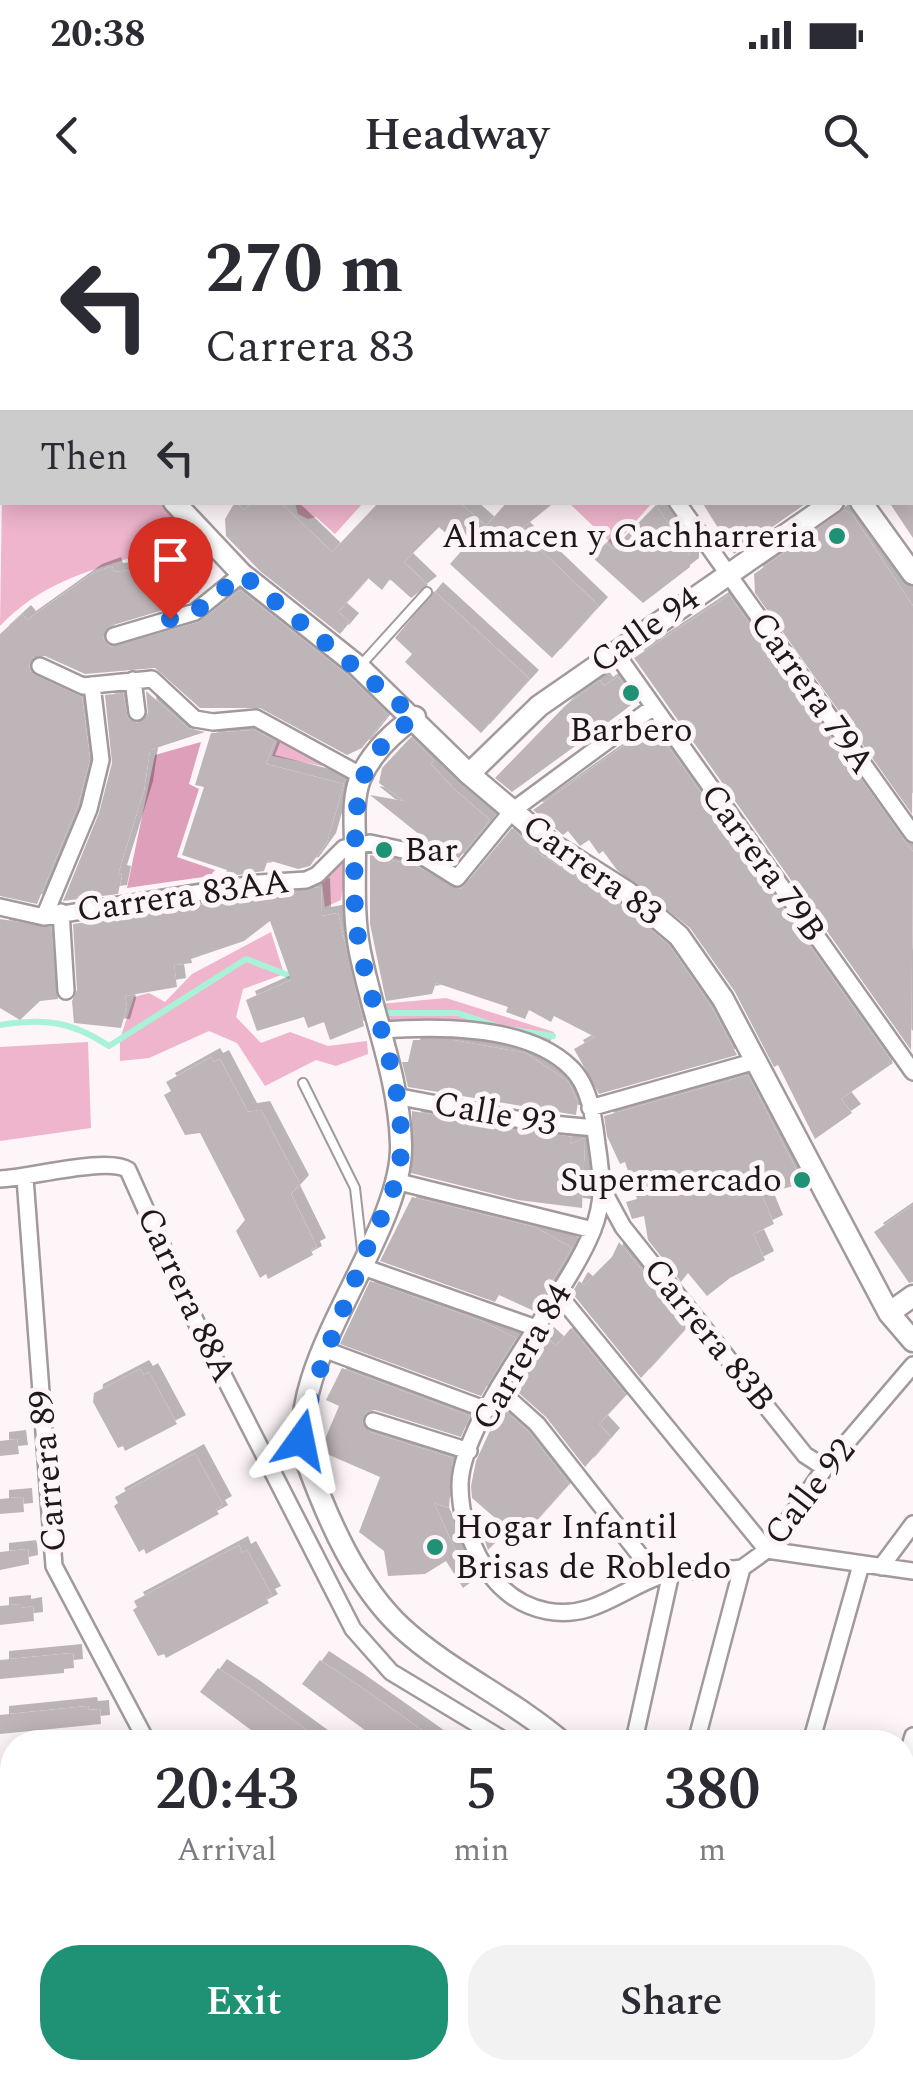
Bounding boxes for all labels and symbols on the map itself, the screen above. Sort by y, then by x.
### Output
place label: Almacen y Cachharreria [442,510,817,563]
pin [128,517,213,620]
marker: Almacen y Cachharreria [826,525,848,547]
street label: Calle 94 [579,573,711,687]
street label: Carrera 79A [736,601,888,785]
marker: Barbero [620,682,642,704]
place label: Barbero [569,704,693,757]
street label: Carrera 79B [687,772,839,954]
street label: Carrera 83 [511,801,673,939]
place label: Bar [404,824,458,877]
marker: Bar [373,839,395,861]
street label: Carrera 83AA [73,855,293,937]
street label: Calle 93 [430,1077,560,1151]
place label: Supermercado [560,1154,782,1207]
marker: Supermercado [791,1169,813,1191]
street label: Carrera 88A [122,1198,250,1392]
street label: Carrera 83B [630,1246,788,1424]
street label: Carrera 84 [458,1273,586,1441]
street label: Carrera 89 [15,1388,81,1554]
position arrow [249,1388,353,1492]
street label: Calle 92 [751,1427,869,1557]
place label: Hogar Infantil Brisas de Robledo [455,1501,731,1594]
marker: Hogar Infantil Brisas de Robledo [424,1536,446,1558]

